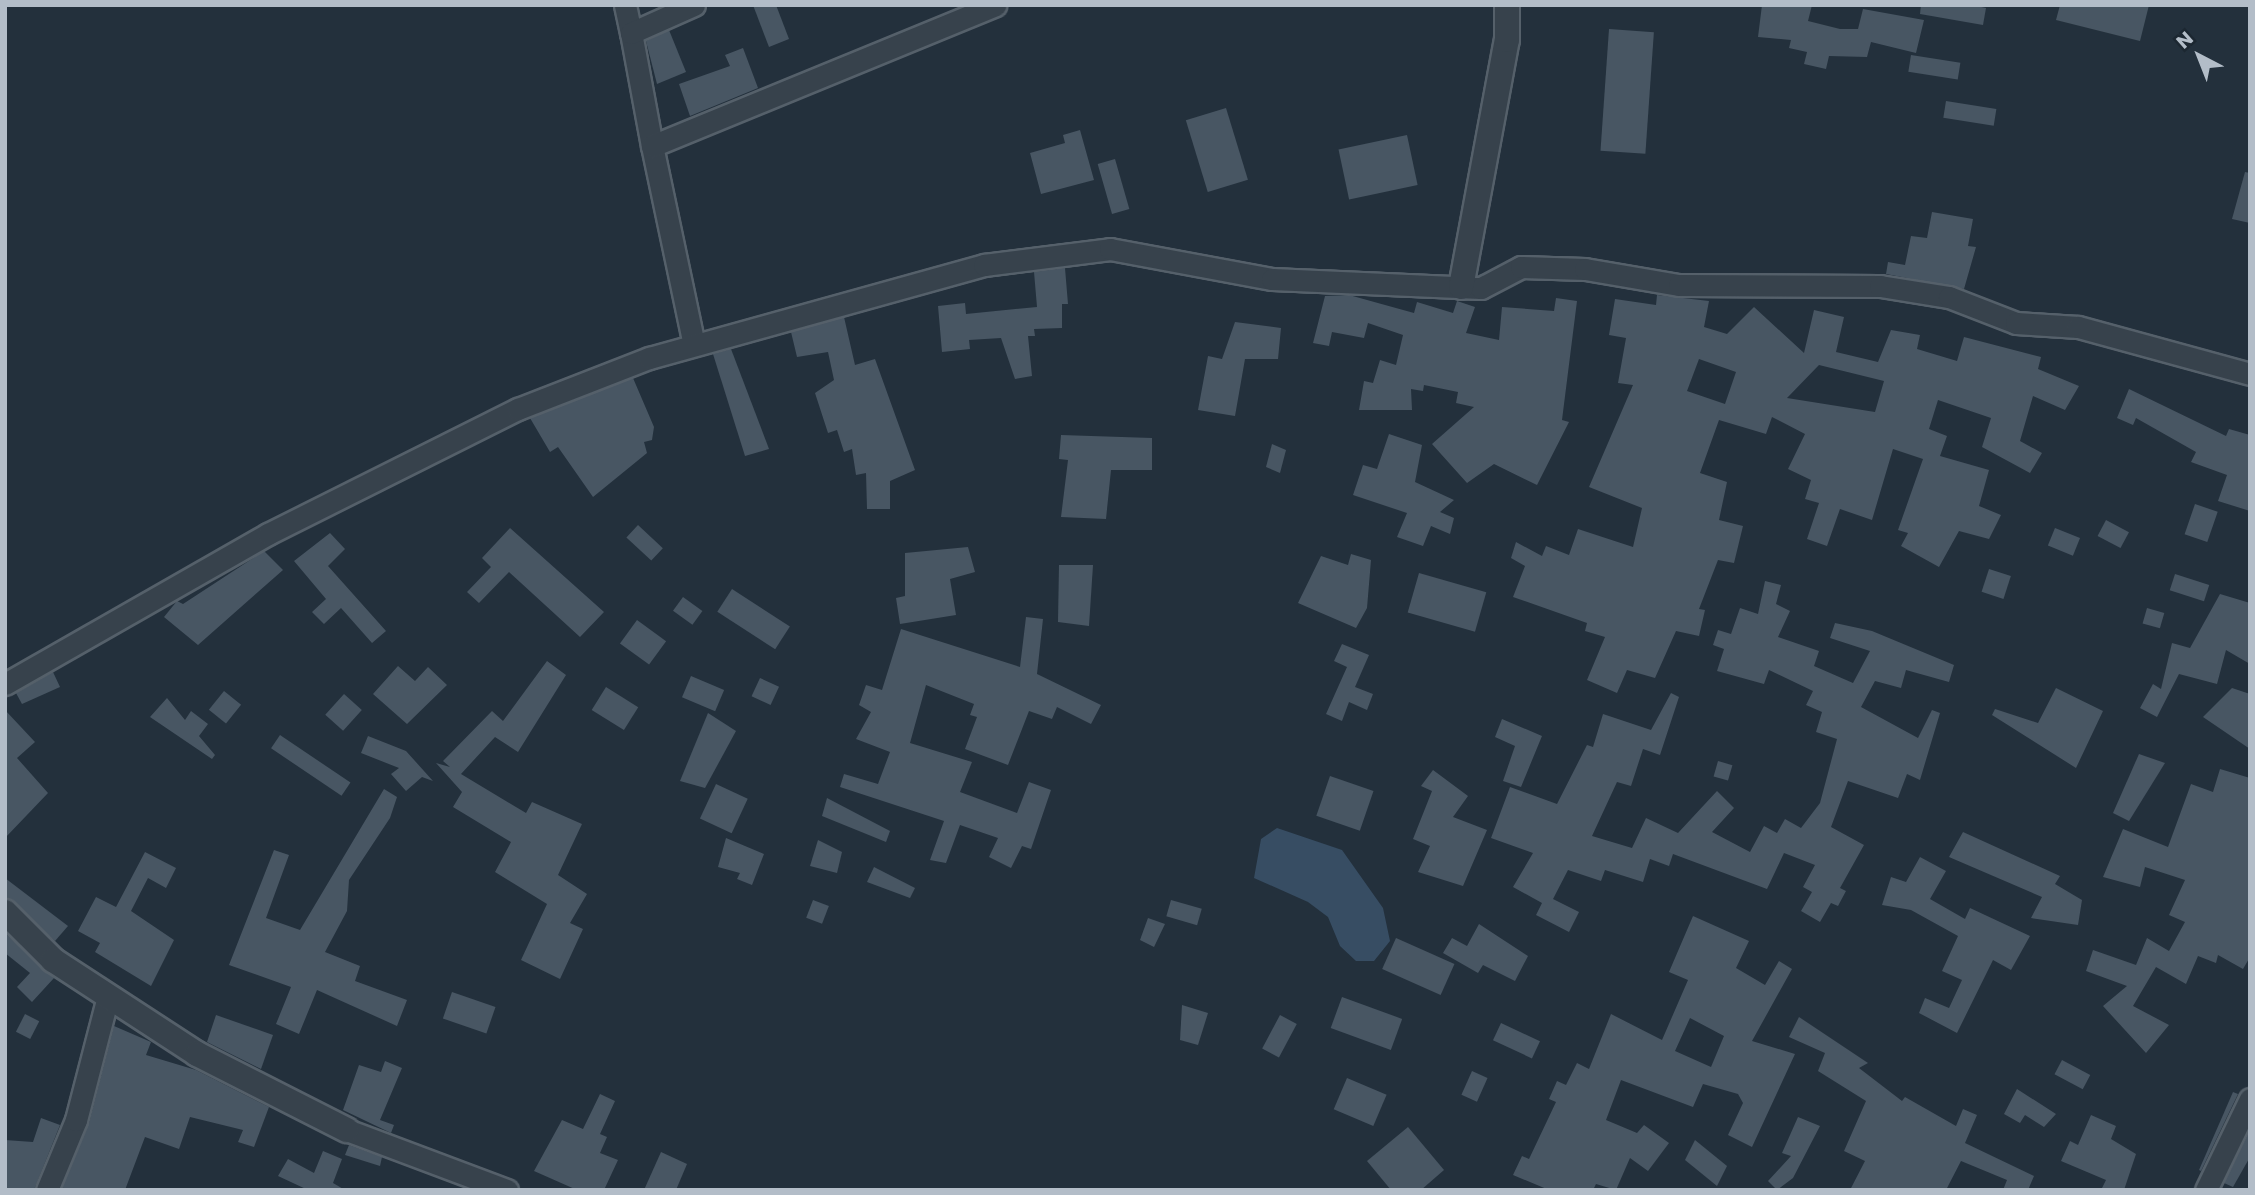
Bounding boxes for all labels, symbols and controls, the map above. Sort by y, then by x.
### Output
north arrow [2164,21,2234,91]
text: N [2170,25,2199,55]

